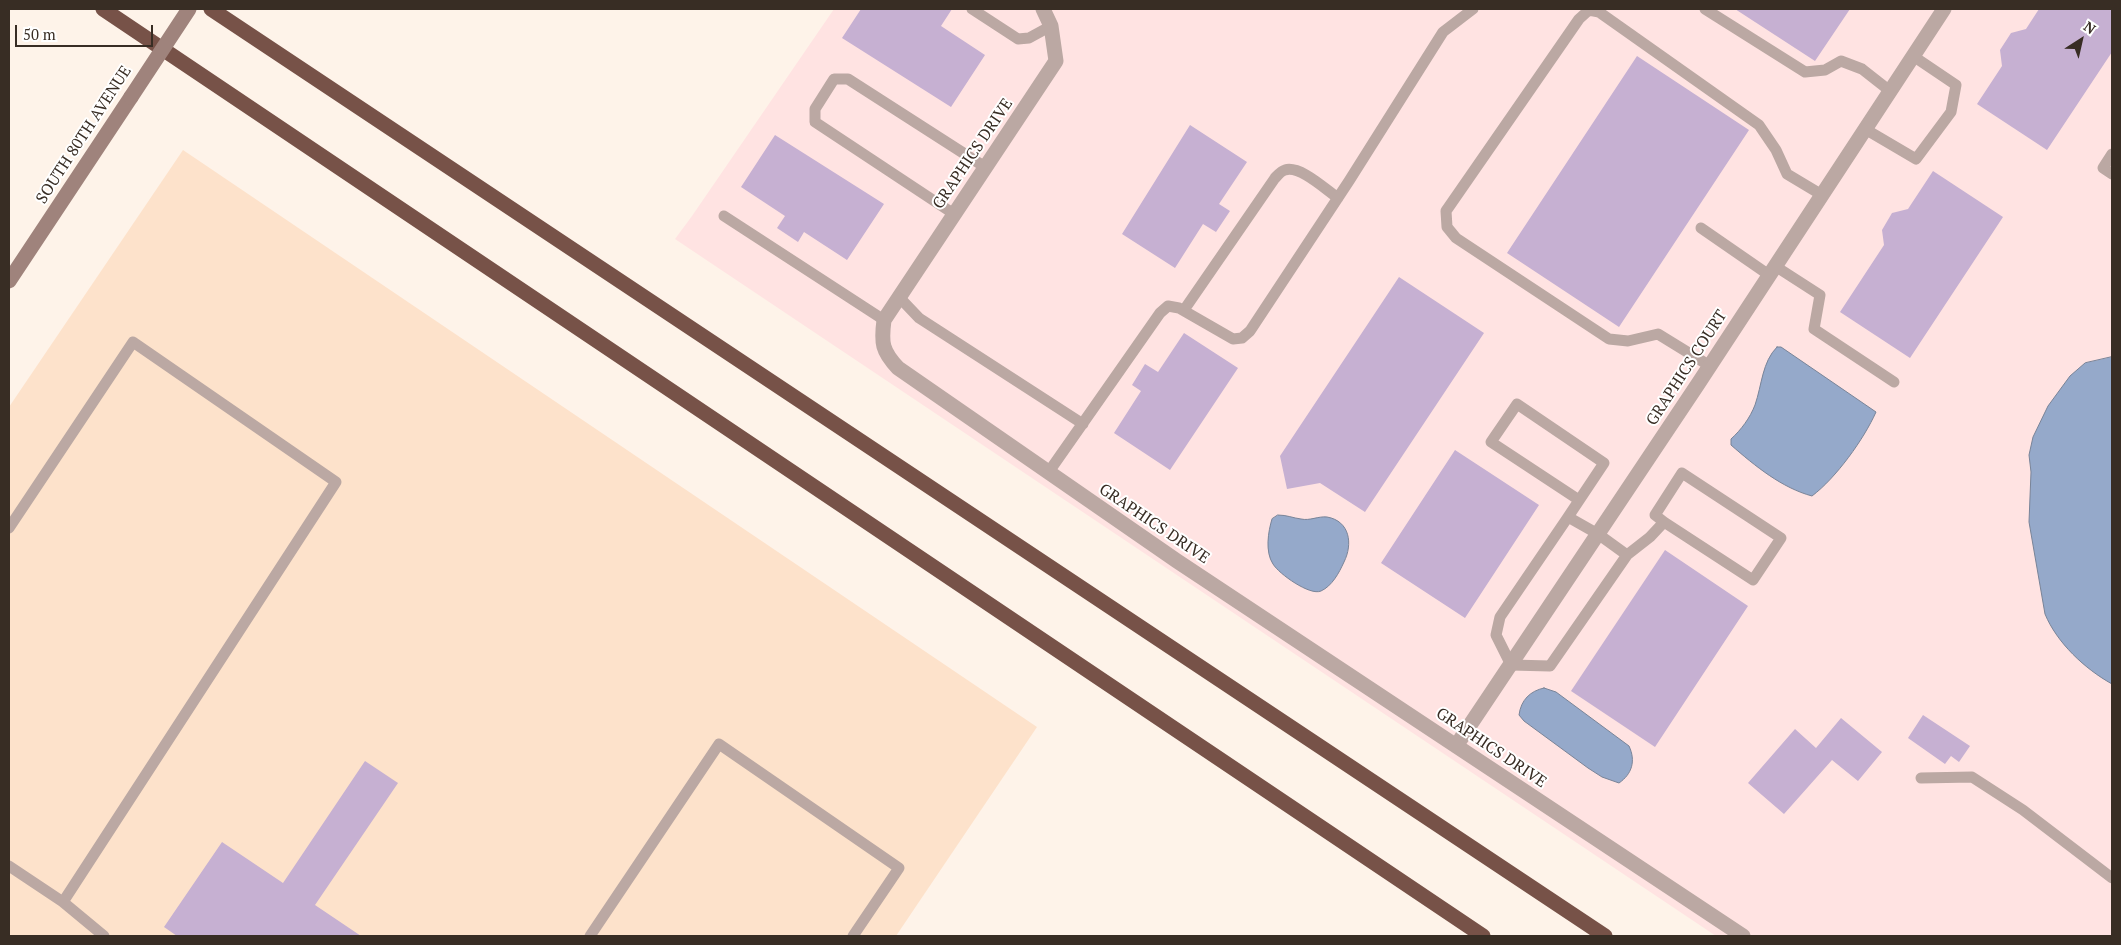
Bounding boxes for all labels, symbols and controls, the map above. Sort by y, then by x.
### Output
scale bar [18,15,155,47]
north arrow [2056,15,2106,65]
text: N [2080,16,2100,38]
text: 50 m [23,24,56,44]
street label: SOUTH 80TH AVENUE [32,63,136,207]
street label: GRAPHICS DRIVE [929,95,1017,213]
street label: GRAPHICS COURT [1643,307,1731,429]
street label: GRAPHICS DRIVE [1095,480,1213,568]
street label: GRAPHICS DRIVE [1432,704,1550,792]

